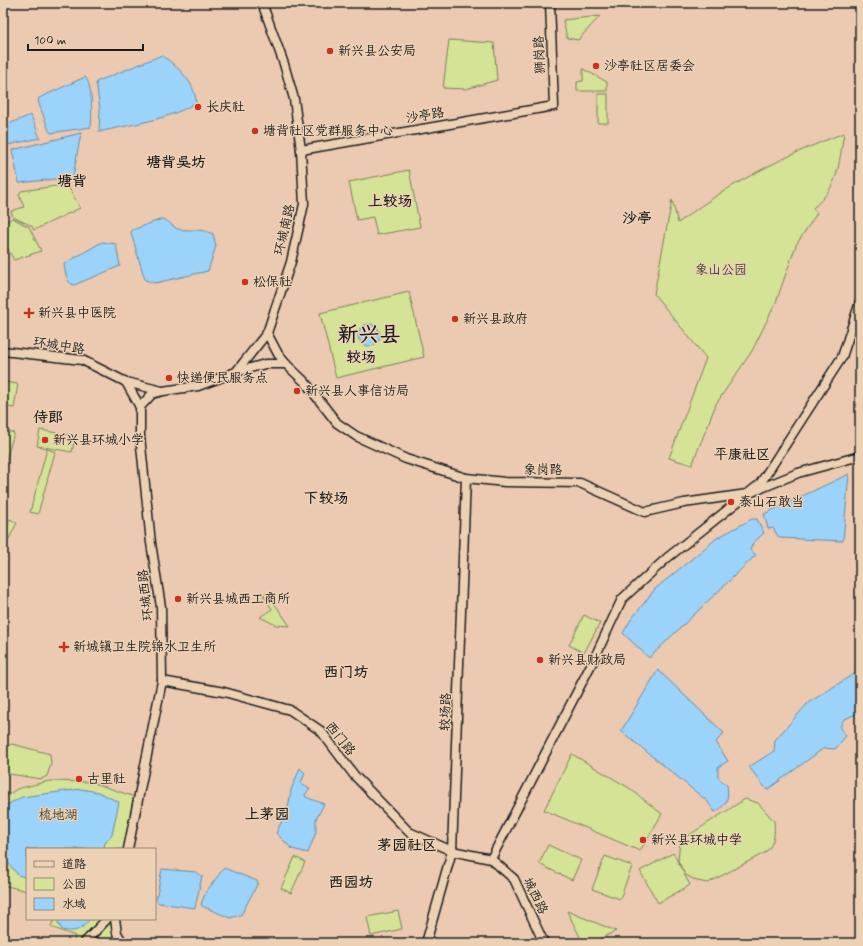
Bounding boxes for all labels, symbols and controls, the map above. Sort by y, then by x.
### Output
scale bar [28,26,143,52]
text: 100 m [34,33,66,49]
street label: 狮岗路 [531,35,549,75]
place label: 新兴县公安局 [338,43,416,60]
marker: 新兴县公安局 [325,46,335,56]
place label: 沙亭社区居委会 [604,58,695,75]
marker: 沙亭社区居委会 [591,61,601,71]
place label: 长庆社 [206,99,245,116]
marker: 长庆社 [193,102,203,112]
street label: 沙亭路 [404,104,446,128]
place label: 塘背社区党群服务中心 [263,123,393,140]
marker: 塘背社区党群服务中心 [250,126,260,136]
district label: 塘背吴坊 [146,153,206,173]
district label: 塘背 [57,172,87,192]
district label: 上较场 [367,192,413,212]
street label: 环城南路 [271,203,299,257]
district label: 沙亭 [622,209,652,229]
park label: 象山公园 [695,262,747,279]
place label: 松保社 [253,274,292,291]
marker: 松保社 [240,277,250,287]
place label: 新兴县中医院 [38,305,116,322]
marker: 新兴县中医院 [23,307,35,319]
place label: 新兴县政府 [463,311,528,328]
marker: 新兴县政府 [450,314,460,324]
district label: 新兴县 [338,321,401,349]
street label: 环城中路 [32,334,86,358]
district label: 较场 [346,348,376,368]
place label: 快递便民服务点 [177,370,268,387]
marker: 快递便民服务点 [164,373,174,383]
place label: 新兴县人事信访局 [305,383,409,400]
marker: 新兴县人事信访局 [292,386,302,396]
district label: 侍郎 [33,408,63,428]
place label: 新兴县环城小学 [53,432,144,449]
marker: 新兴县环城小学 [40,435,50,445]
district label: 平康社区 [714,446,770,464]
street label: 象岗路 [523,462,563,479]
district label: 下较场 [303,489,349,509]
place label: 泰山石敢当 [739,494,804,511]
marker: 泰山石敢当 [726,497,736,507]
street label: 环城西路 [135,568,157,622]
place label: 新兴县城西工商所 [186,591,290,608]
marker: 新兴县城西工商所 [173,594,183,604]
place label: 新城镇卫生院锦水卫生所 [73,639,216,656]
marker: 新城镇卫生院锦水卫生所 [58,641,70,653]
place label: 新兴县财政局 [548,652,626,669]
marker: 新兴县财政局 [535,655,545,665]
district label: 西门坊 [323,663,369,683]
street label: 较场路 [437,692,455,732]
street label: 西门路 [321,718,359,760]
place label: 古里社 [87,771,126,788]
marker: 古里社 [74,774,84,784]
district label: 上茅园 [244,805,290,825]
park label: 梳地湖 [38,807,78,824]
place label: 新兴县环城中学 [651,832,742,849]
marker: 新兴县环城中学 [638,835,648,845]
district label: 茅园社区 [377,836,437,856]
legend [26,848,156,920]
text: 道路 [62,857,86,873]
district label: 西园坊 [328,873,374,893]
street label: 城西路 [519,875,551,917]
text: 公园 [62,877,86,893]
text: 水域 [62,897,86,913]

